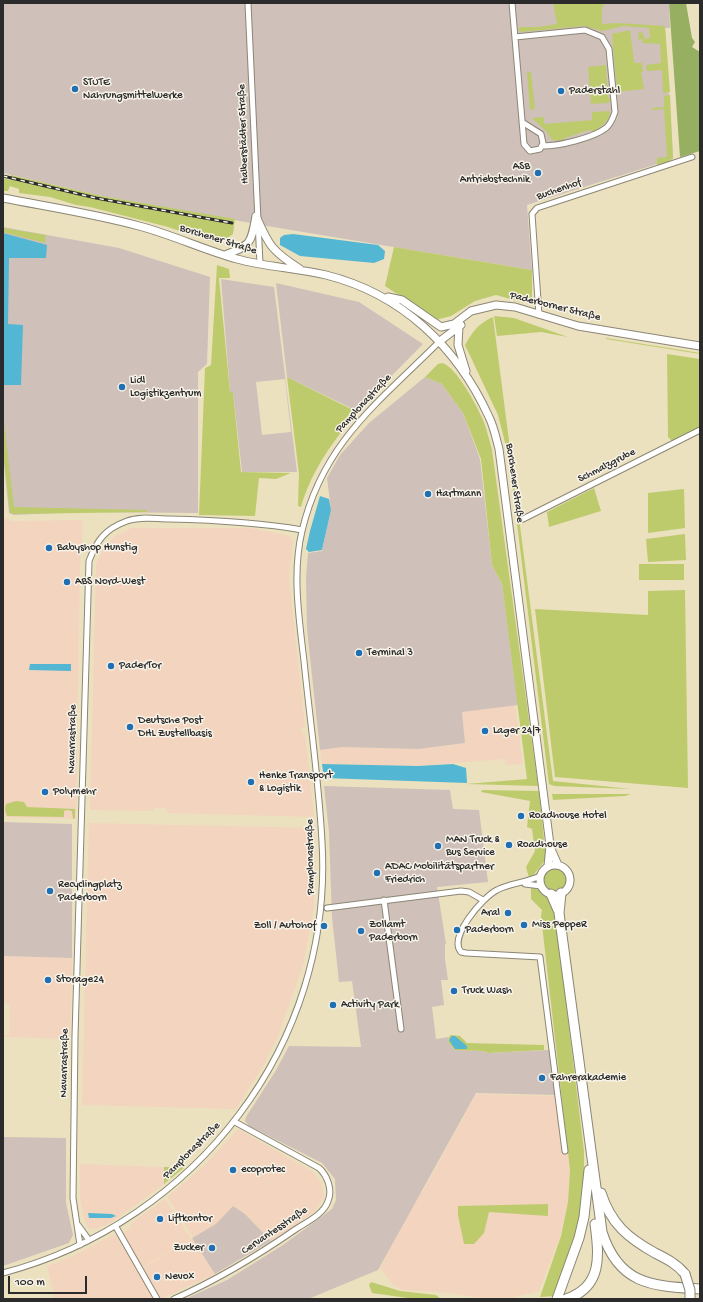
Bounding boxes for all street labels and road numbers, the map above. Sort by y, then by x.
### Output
street label: Halberstädter Straße [236,84,252,184]
street label: Buchenhof [535,176,583,204]
street label: Borchener Straße [178,222,258,258]
street label: Paderborner Straße [508,289,602,325]
street label: Pamplonastraße [333,372,395,436]
street label: Borchener Straße [502,443,526,523]
street label: Schmalzgrube [576,446,638,486]
street label: Navarrastraße [66,704,80,774]
street label: Pamplonastraße [304,819,318,895]
street label: Navarrastraße [58,1028,72,1098]
street label: Pamplonastraße [161,1120,223,1182]
street label: Cervantesstraße [239,1204,311,1258]

